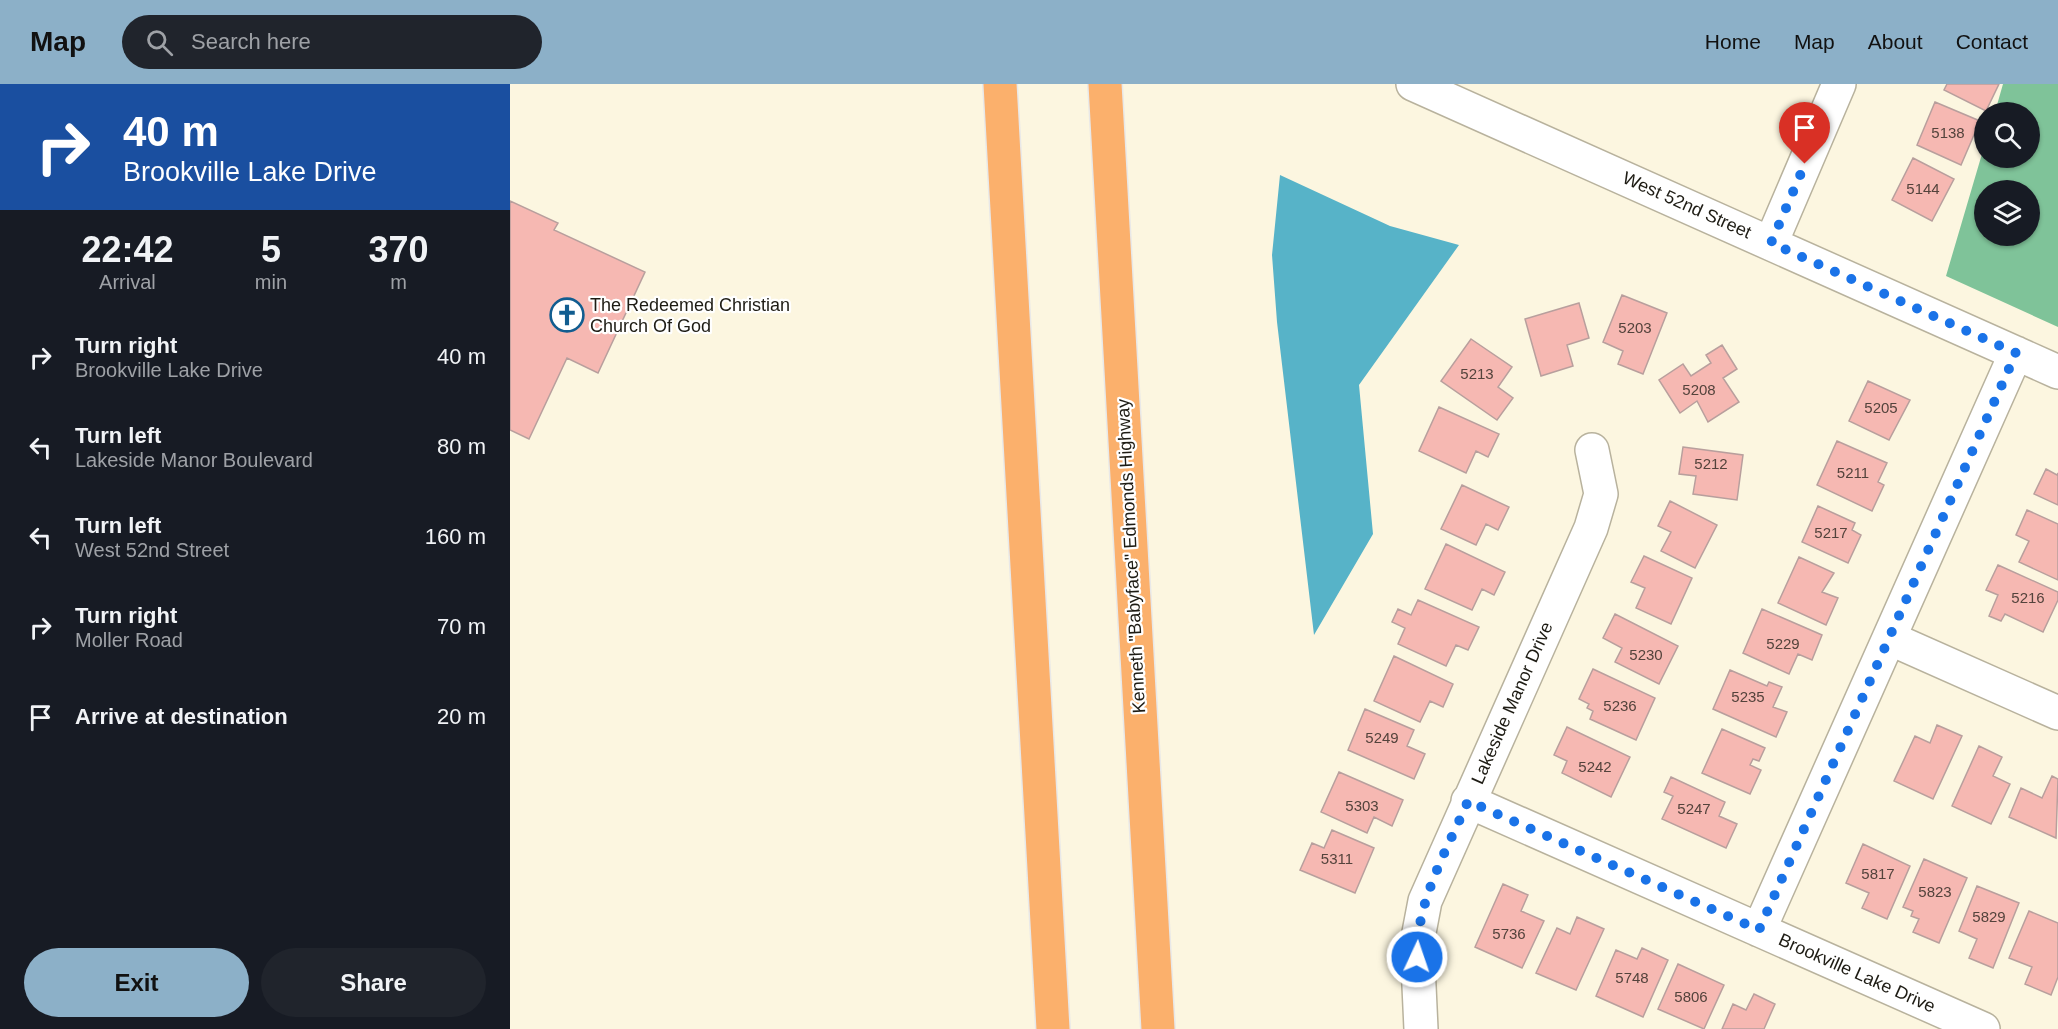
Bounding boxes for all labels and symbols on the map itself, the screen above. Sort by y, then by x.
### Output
pin [1779,102,1830,164]
house number: 5138 [1931,124,1965,141]
street label: West 52nd Street [1620,168,1754,242]
house number: 5144 [1906,180,1940,197]
place label: The Redeemed Christian Church Of God [590,295,790,336]
church icon: The Redeemed Christian Church Of God [549,297,585,333]
house number: 5203 [1618,319,1652,336]
house number: 5213 [1460,365,1494,382]
house number: 5208 [1682,381,1716,398]
street label: Kenneth "Babyface" Edmonds Highway [1113,398,1149,714]
house number: 5205 [1864,399,1898,416]
house number: 5212 [1694,455,1728,472]
house number: 5211 [1837,464,1869,481]
house number: 5217 [1814,524,1848,541]
house number: 5216 [2011,589,2045,606]
street label: Lakeside Manor Drive [1467,619,1557,787]
house number: 5229 [1766,635,1800,652]
house number: 5230 [1629,646,1663,663]
house number: 5235 [1731,688,1765,705]
house number: 5236 [1603,697,1637,714]
house number: 5249 [1365,729,1399,746]
house number: 5242 [1578,758,1612,775]
house number: 5303 [1345,797,1379,814]
house number: 5247 [1677,800,1711,817]
house number: 5311 [1321,850,1353,867]
house number: 5817 [1861,865,1895,882]
house number: 5823 [1918,883,1952,900]
house number: 5829 [1972,908,2006,925]
position arrow [1385,925,1449,989]
house number: 5736 [1492,925,1526,942]
street label: Brookville Lake Drive [1776,929,1938,1017]
house number: 5748 [1615,969,1649,986]
house number: 5806 [1674,988,1708,1005]

